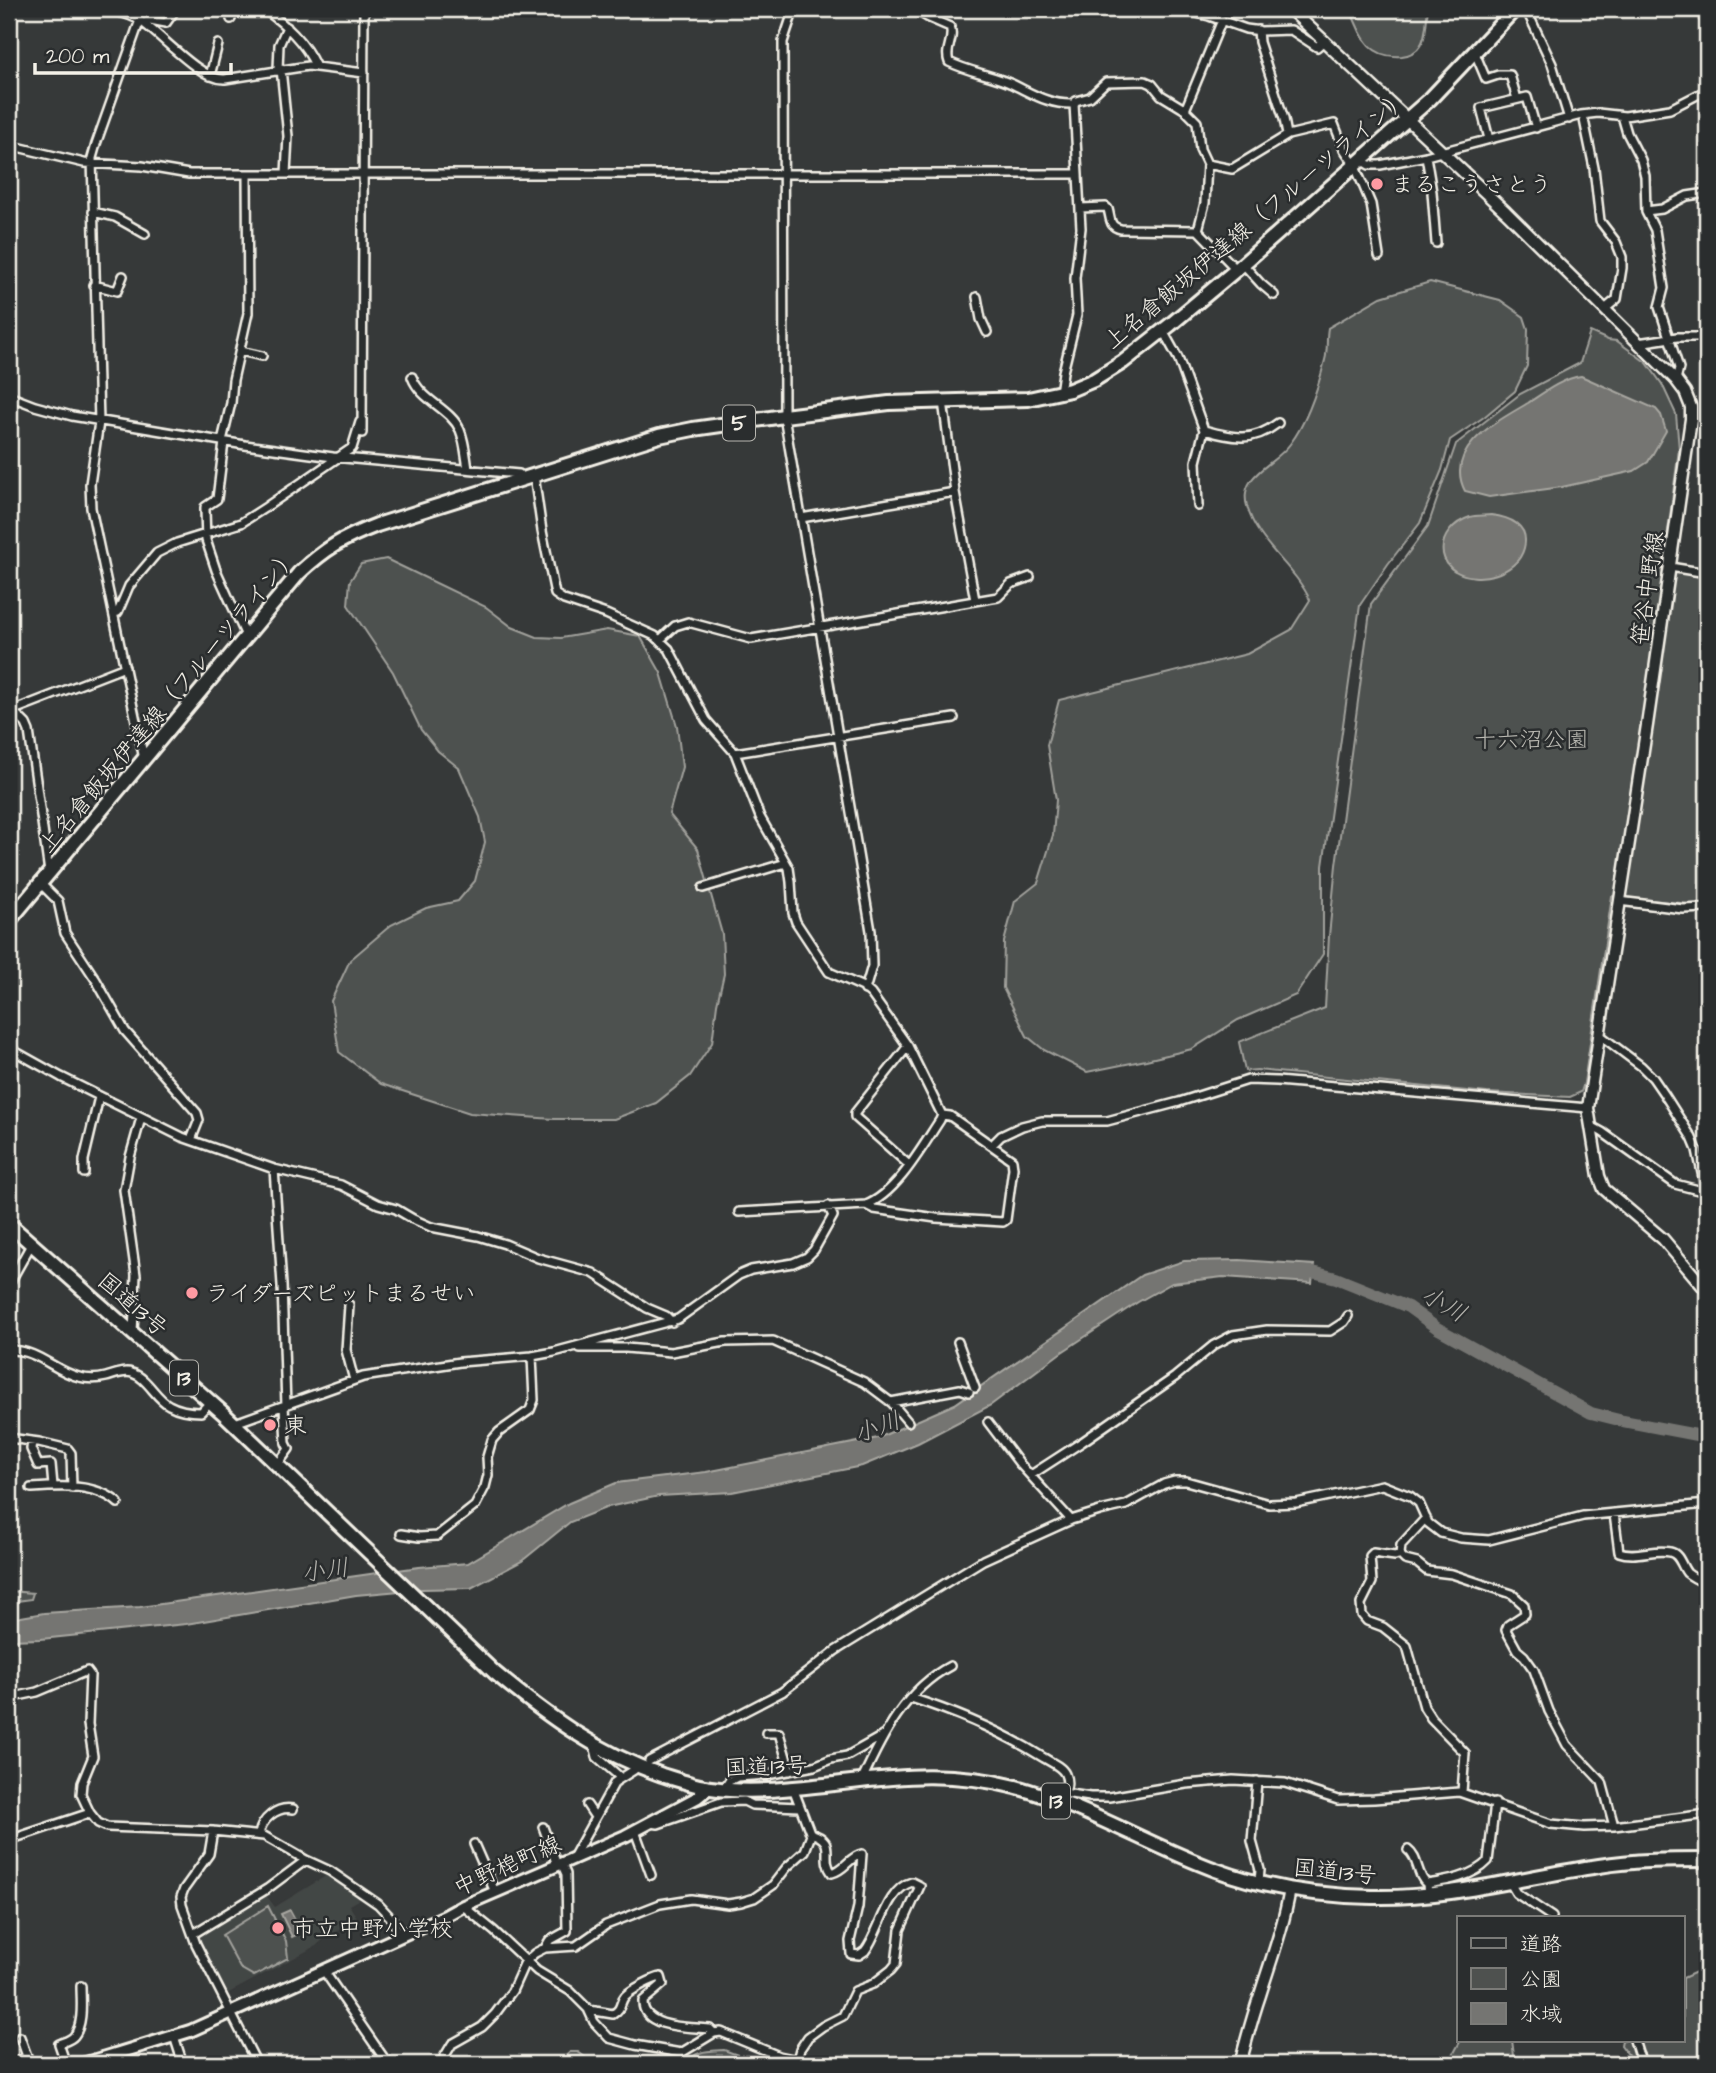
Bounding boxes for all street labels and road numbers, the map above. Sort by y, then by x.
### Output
street label: 上名倉飯坂伊達線（フルーツライン） [1097,82,1416,357]
road number: 5 [723,406,755,440]
street label: 笹谷中野線 [1624,529,1672,647]
street label: 上名倉飯坂伊達線（フルーツライン） [31,541,306,860]
street label: 国道13号 [90,1265,174,1344]
road number: 13 [170,1360,198,1396]
street label: 国道13号 [724,1750,808,1784]
road number: 13 [1042,1784,1070,1818]
street label: 中野梍町線 [448,1828,566,1904]
street label: 国道13号 [1292,1852,1378,1892]

